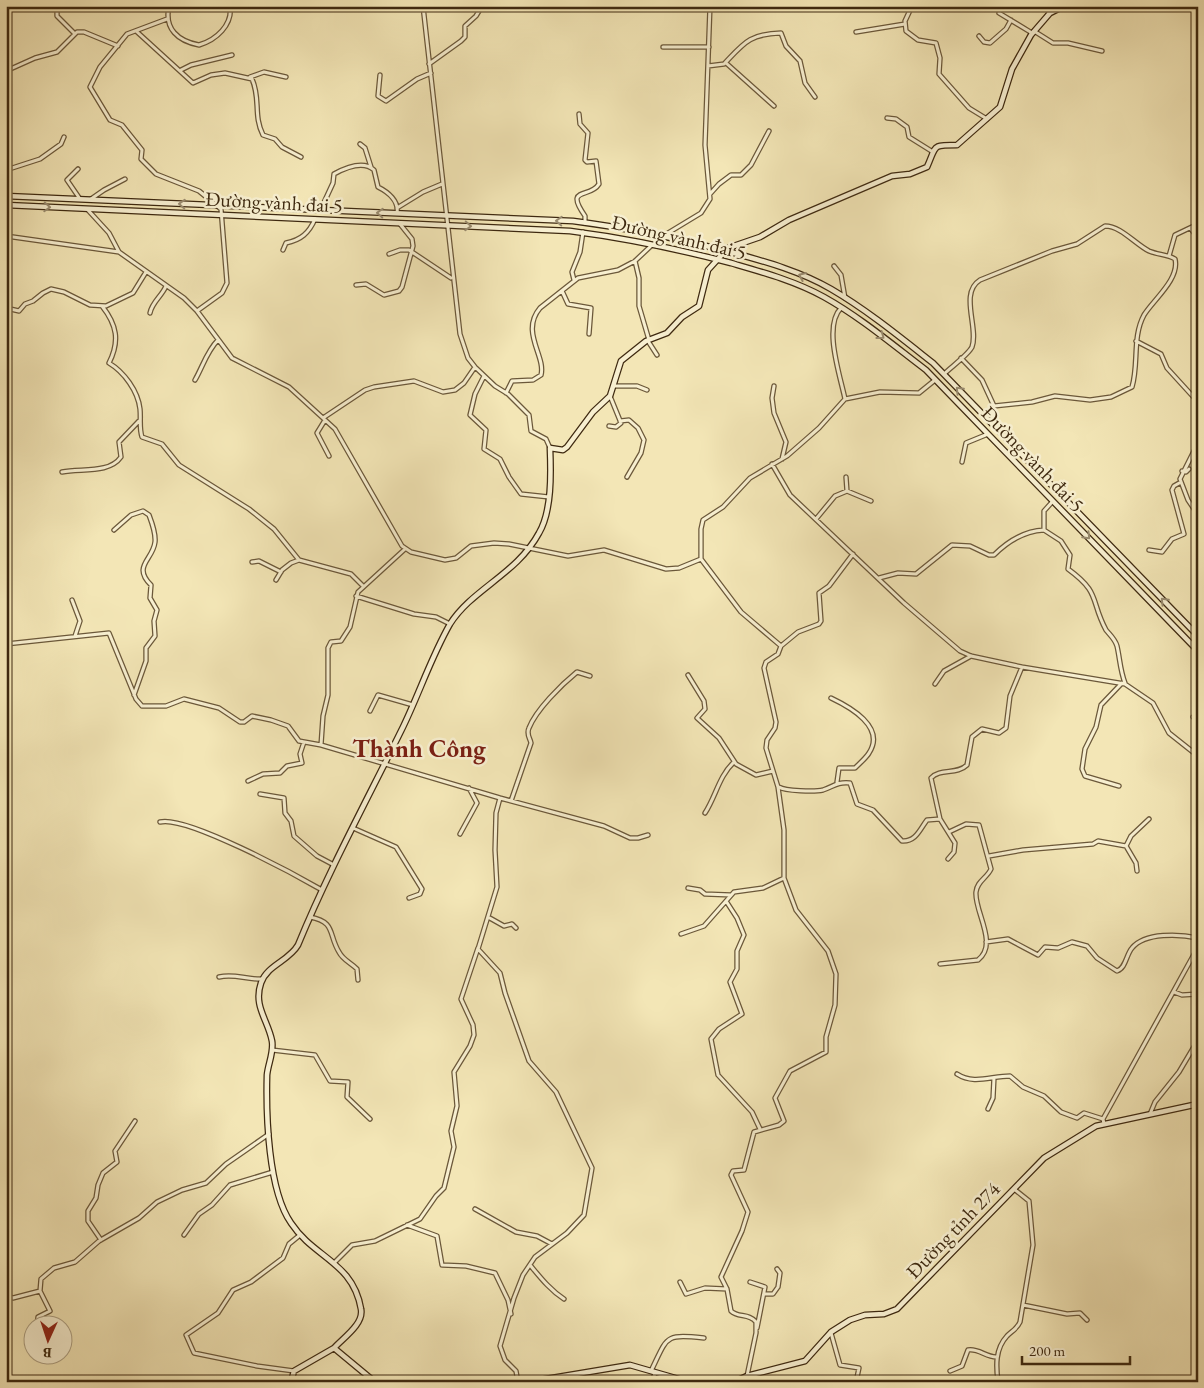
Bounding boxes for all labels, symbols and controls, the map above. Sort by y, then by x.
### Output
street label: Đường vành đai 5 [205,185,343,219]
one-way arrow [178,198,186,209]
one-way arrow [43,201,51,212]
one-way arrow [375,207,383,218]
street label: Đường vành đai 5 [609,209,749,265]
one-way arrow [555,215,563,226]
one-way arrow [464,221,472,232]
one-way arrow [798,272,807,283]
one-way arrow [875,330,884,338]
one-way arrow [956,387,965,396]
street label: Đường vành đai 5 [976,400,1090,518]
one-way arrow [1081,531,1090,540]
one-way arrow [1161,597,1170,606]
district label: Thành Công [352,732,486,765]
street label: Đường tỉnh 274 [900,1176,1006,1284]
north arrow [22,1316,72,1366]
scale bar [1022,1333,1129,1365]
text: 200 m [1029,1341,1066,1360]
text: B [42,1344,52,1362]

